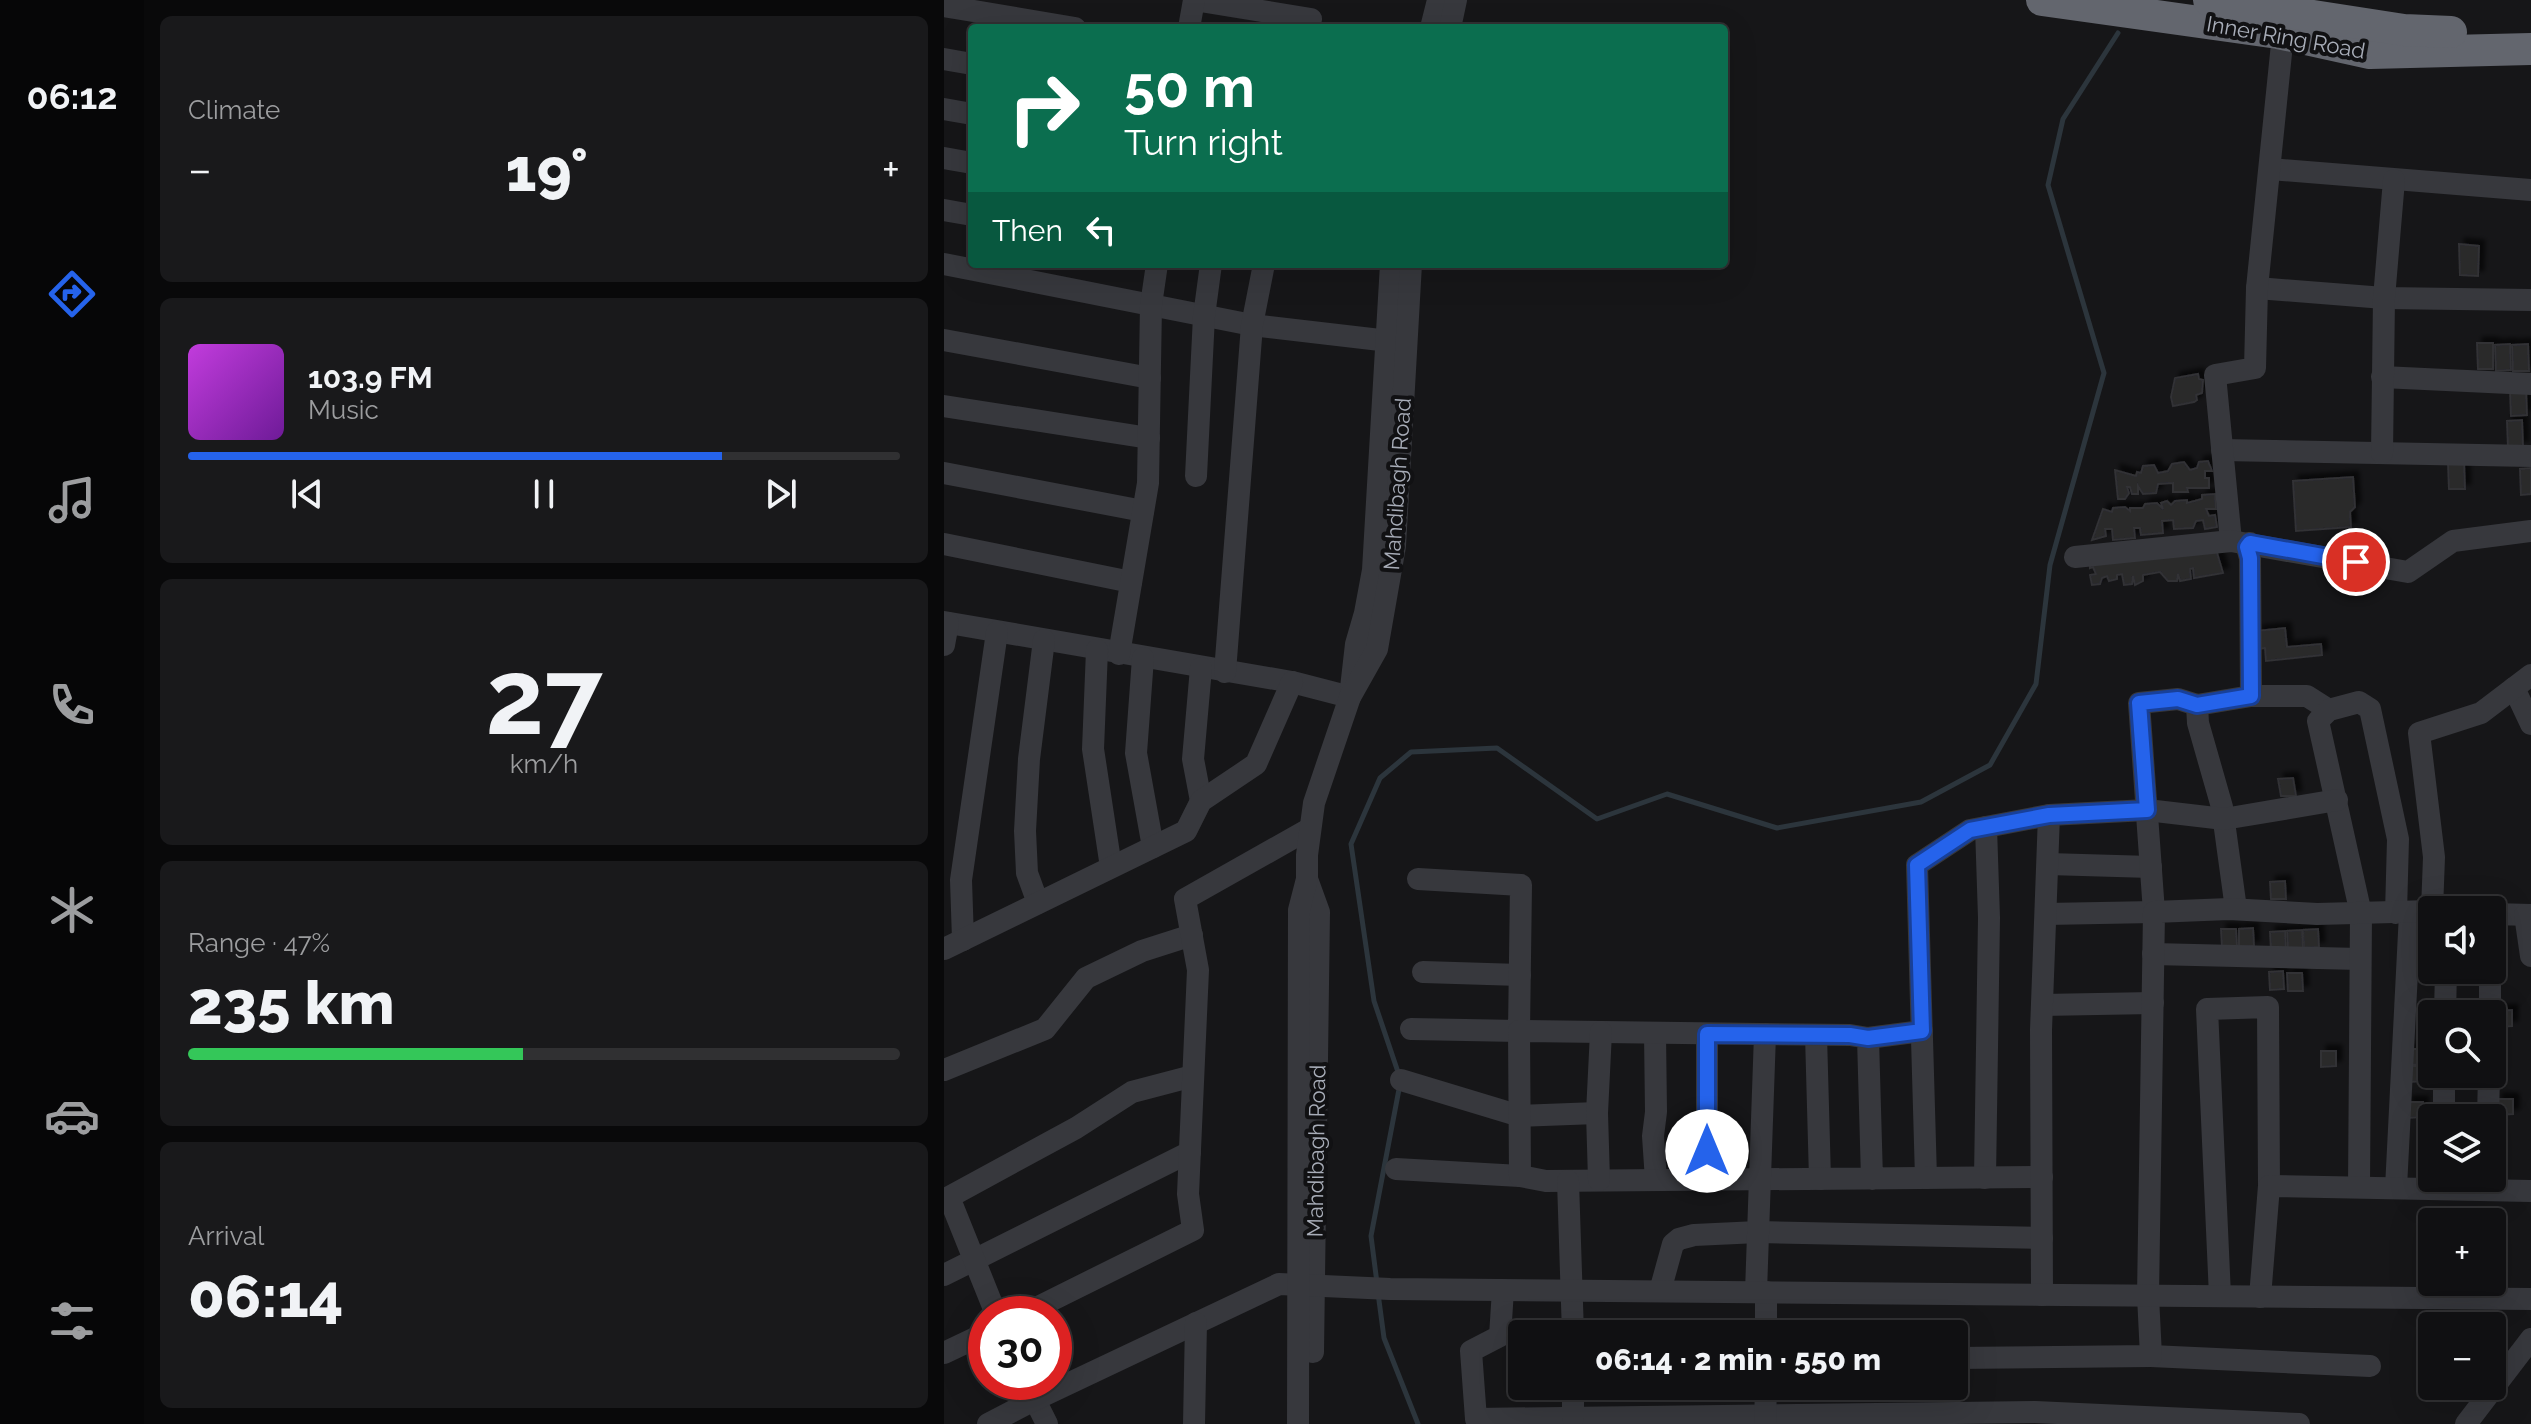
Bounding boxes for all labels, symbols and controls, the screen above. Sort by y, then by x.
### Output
street label: Inner Ring Road [2205,10,2367,64]
text: 50 m [1124,54,1255,120]
icon: right [992,56,1096,160]
text: 06:12 [27,75,117,117]
text: Climate [188,95,280,125]
text: Turn right [1124,121,1283,163]
text: 19° [506,135,588,205]
text: − [188,144,212,195]
text: + [882,144,900,195]
icon: left [1079,208,1123,252]
text: Then [992,213,1063,248]
icon: directions [44,266,100,322]
text: 103.9 FM [308,360,433,395]
text: Music [308,395,379,425]
street label: Mahdibagh Road [1378,397,1416,571]
icon: music [44,472,100,528]
icon: previous [285,472,329,516]
icon: pause [522,472,566,516]
icon: next [759,472,803,516]
pin [2322,528,2390,596]
icon: arrive [2334,540,2378,584]
text: 27 [485,636,603,758]
icon: phone [44,677,100,733]
text: km/h [510,749,578,779]
icon: climate [44,882,100,938]
map controls [2418,896,2506,1400]
button: sound [2418,896,2506,984]
text: Range · 47% [188,928,330,958]
text: 235 km [188,968,395,1038]
button: search [2418,1000,2506,1088]
street label: Mahdibagh Road [1301,1064,1331,1238]
icon: car [44,1088,100,1144]
button: layers [2418,1104,2506,1192]
position arrow [1665,1109,1749,1193]
button: + [2418,1208,2506,1296]
text: Arrival [188,1221,264,1251]
text: 06:14 [188,1261,344,1331]
icon: filters [44,1293,100,1349]
speed limit sign: 30 [968,1296,1072,1400]
button: − [2418,1312,2506,1400]
text: 06:14 · 2 min · 550 m [1595,1342,1881,1377]

